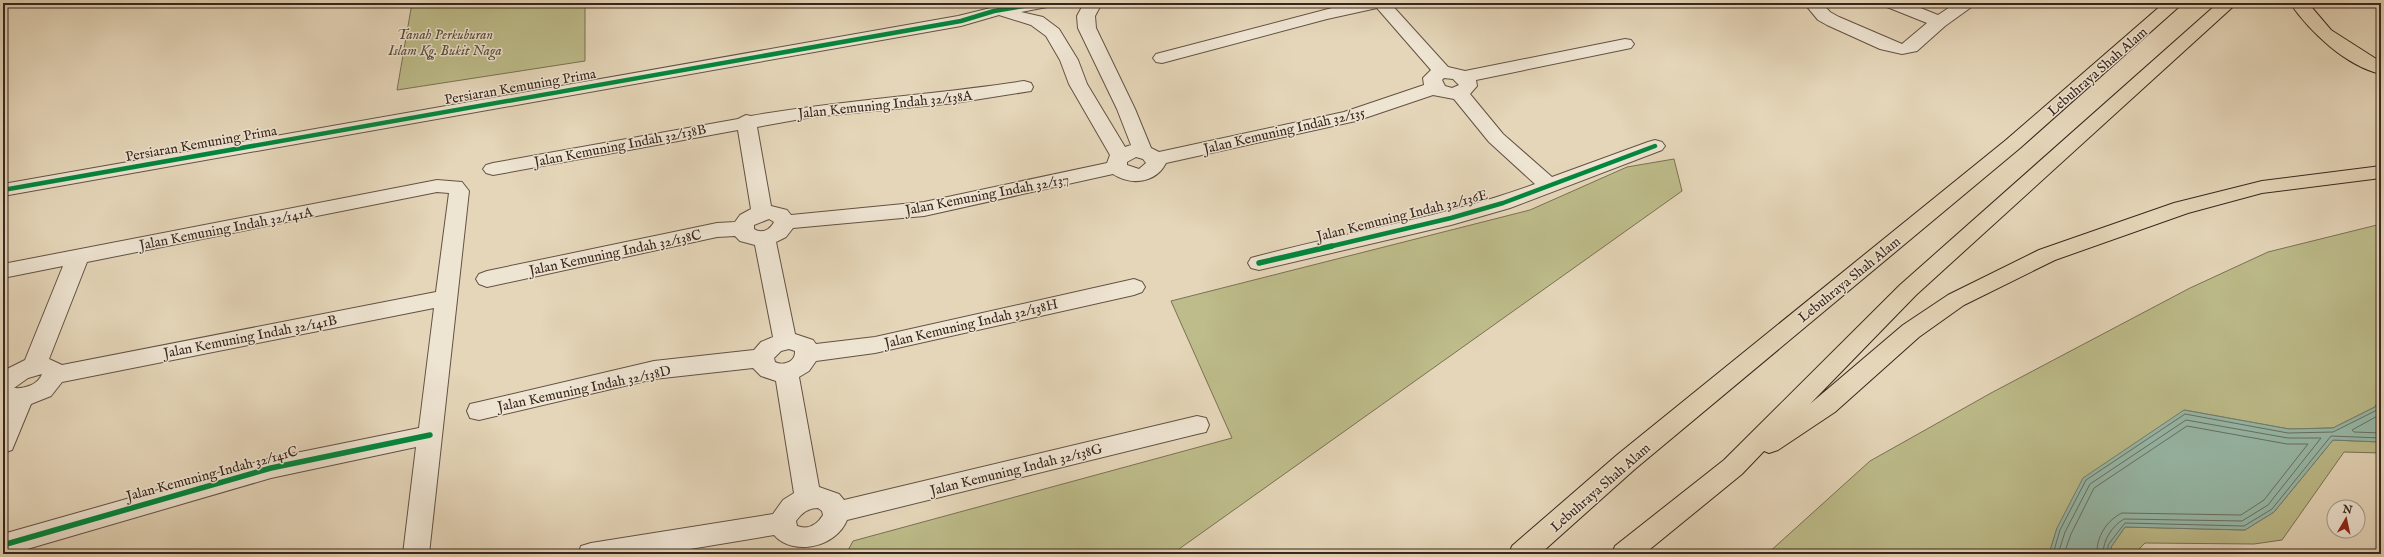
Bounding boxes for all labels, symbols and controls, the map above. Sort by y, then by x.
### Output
street label: Lebuhraya Shah Alam [2044,23,2152,120]
park label: Tanah Perkuburan Islam Kg. Bukit Naga [387,26,502,61]
street label: Persiaran Kemuning Prima [443,65,598,109]
street label: Jalan Kemuning Indah 32/138A [795,87,974,123]
street label: Jalan Kemuning Indah 32/135 [1200,104,1367,159]
street label: Jalan Kemuning Indah 32/138B [531,120,708,172]
street label: Persiaran Kemuning Prima [124,122,279,166]
street label: Jalan Kemuning Indah 32/137 [902,170,1071,220]
street label: Jalan Kemuning Indah 32/136E [1313,186,1490,246]
street label: Jalan Kemuning Indah 32/141A [136,203,315,255]
street label: Jalan Kemuning Indah 32/138C [525,226,703,280]
street label: Lebuhraya Shah Alam [1795,233,1905,327]
street label: Jalan Kemuning Indah 32/138H [881,295,1060,353]
street label: Jalan Kemuning Indah 32/141B [160,311,338,363]
street label: Jalan Kemuning Indah 32/138D [494,362,673,417]
street label: Lebuhraya Shah Alam [1547,439,1655,536]
street label: Jalan Kemuning Indah 32/138G [926,440,1105,501]
street label: Jalan Kemuning Indah 32/141C [123,442,300,506]
north arrow [2326,499,2366,539]
text: N [2341,502,2354,518]

